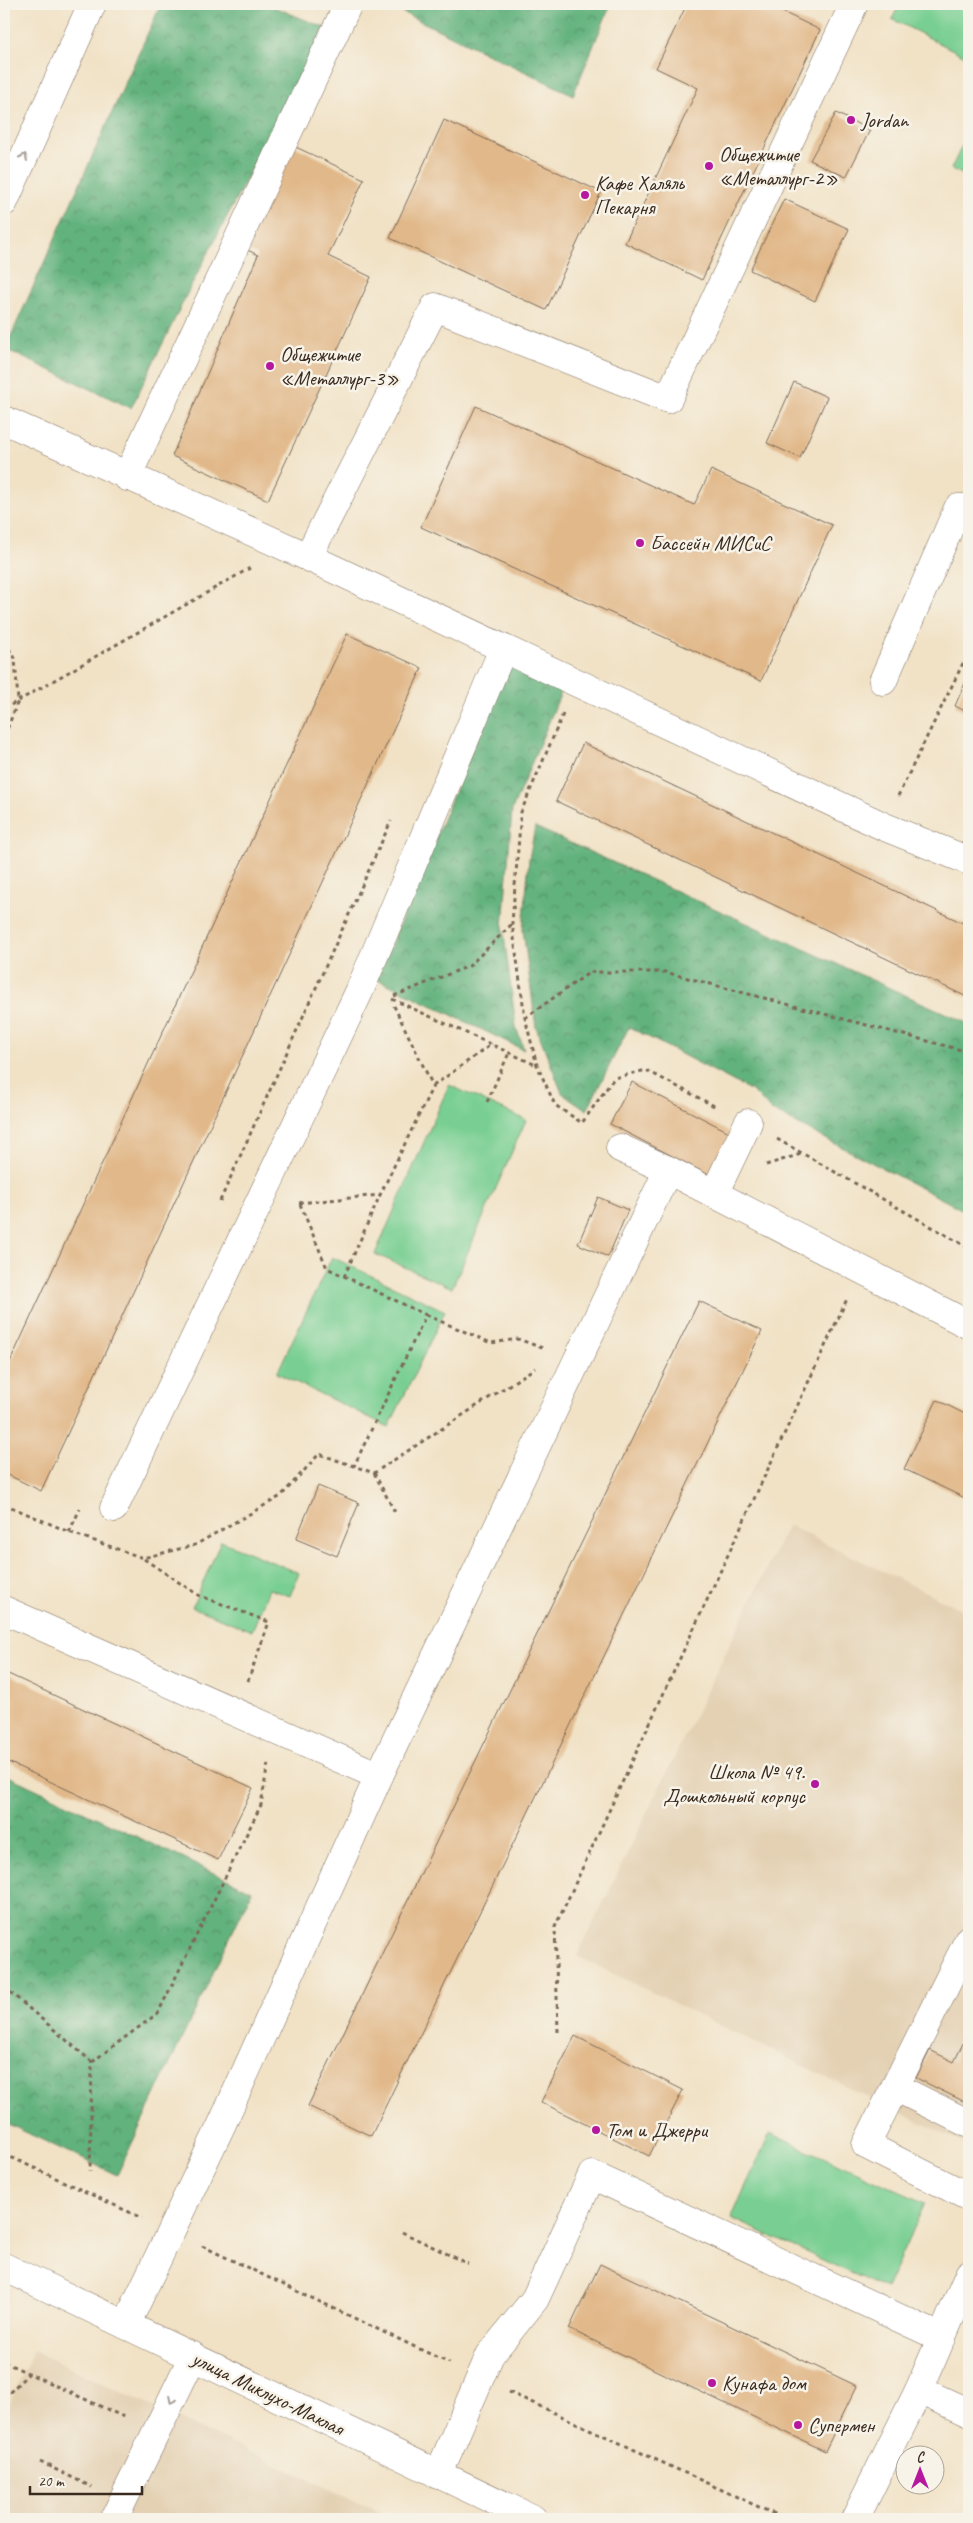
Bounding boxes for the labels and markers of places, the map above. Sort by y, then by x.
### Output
place label: Jordan [860,107,910,133]
marker: Jordan [845,114,857,126]
place label: Общежитие «Металлург-2» [719,141,838,191]
marker: Общежитие «Металлург-2» [703,160,715,172]
place label: Кафе Халяль Пекарня [595,170,685,220]
marker: Кафе Халяль Пекарня [579,189,591,201]
place label: Общежитие «Металлург-3» [280,341,399,391]
marker: Общежитие «Металлург-3» [264,360,276,372]
place label: Бассейн МИСиС [650,530,773,556]
marker: Бассейн МИСиС [634,537,646,549]
place label: Школа № 49. Дошкольный корпус [663,1759,807,1809]
marker: Школа № 49. Дошкольный корпус [809,1778,821,1790]
place label: Том и Джерри [606,2117,709,2143]
marker: Том и Джерри [590,2124,602,2136]
place label: Кунафа дом [722,2370,807,2396]
marker: Кунафа дом [706,2377,718,2389]
place label: Супермен [808,2412,876,2438]
marker: Супермен [792,2419,804,2431]

